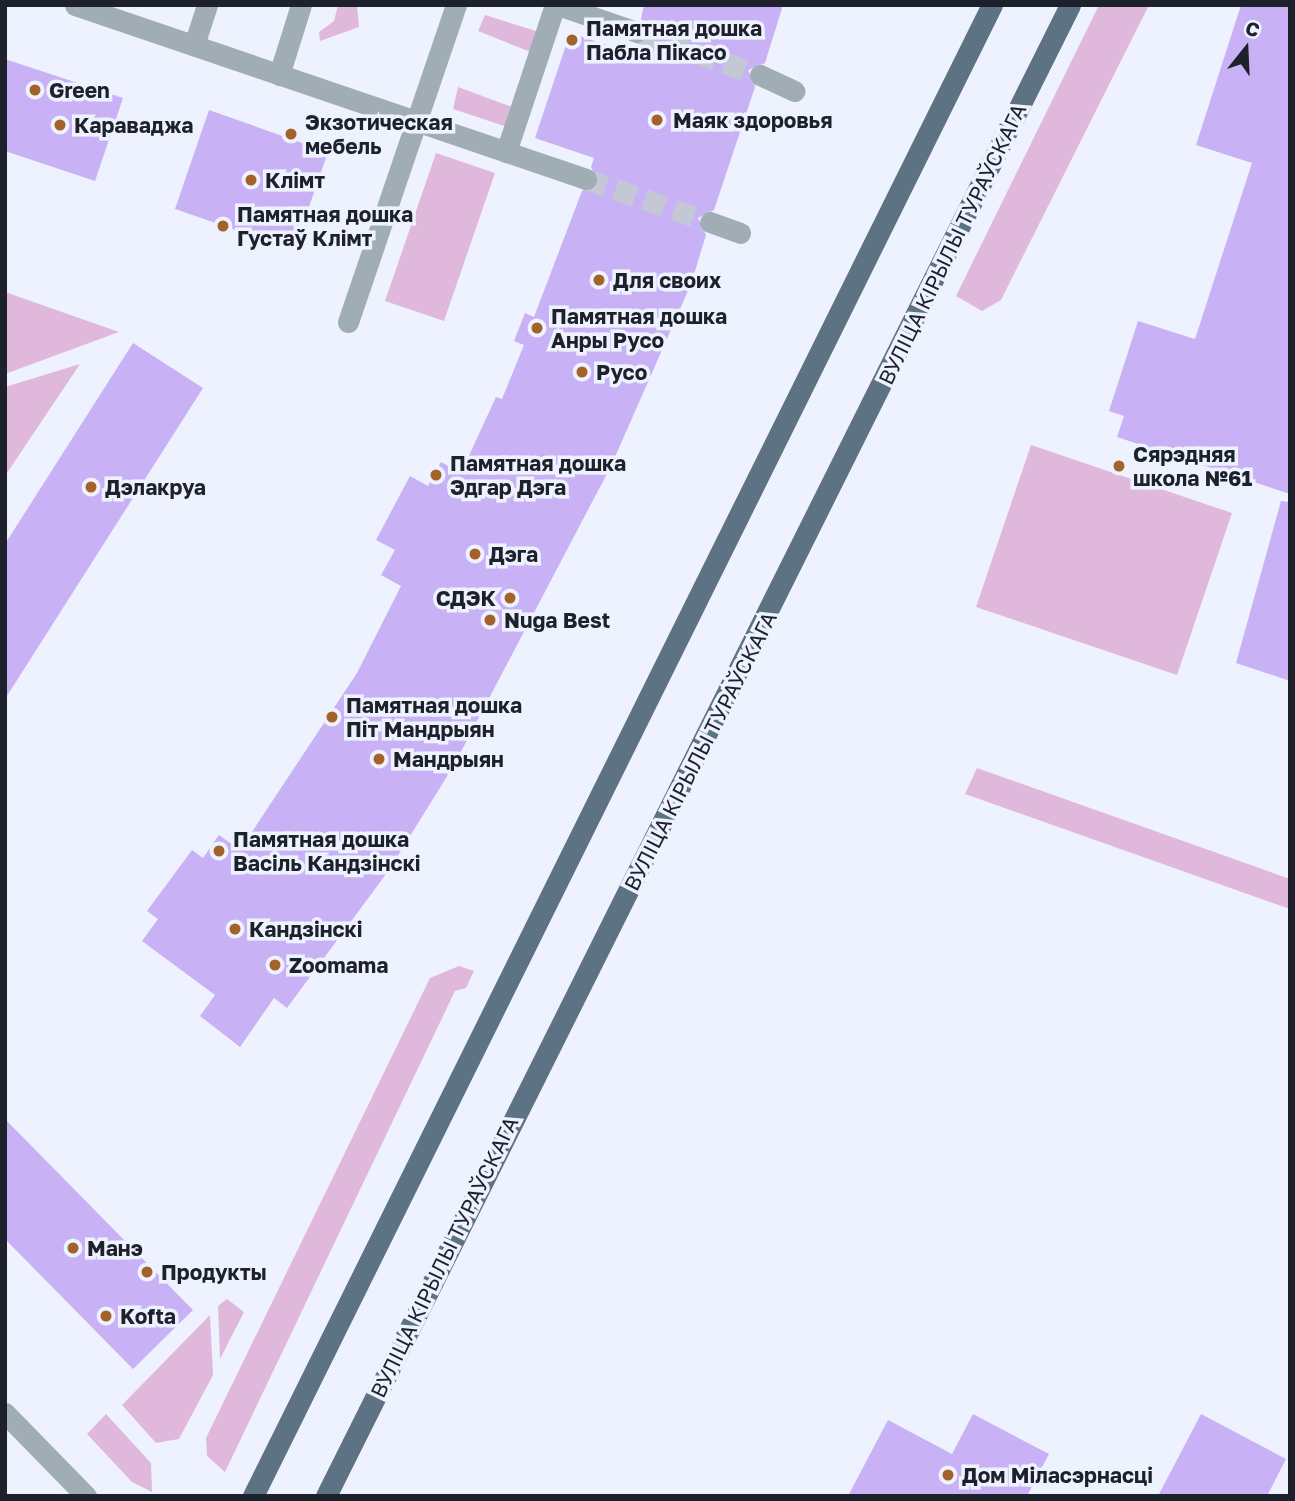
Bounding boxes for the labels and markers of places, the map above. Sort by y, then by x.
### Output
place label: Памятная дошка Пабла Пікасо [586,15,762,65]
marker: Памятная дошка Пабла Пікасо [564,32,580,48]
place label: Green [49,77,110,103]
marker: Green [27,82,43,98]
place label: Маяк здоровья [673,107,832,133]
place label: Экзотическая мебель [305,109,453,159]
marker: Маяк здоровья [647,110,667,130]
place label: Караваджа [74,112,193,138]
marker: Караваджа [52,117,68,133]
marker: Экзотическая мебель [283,126,299,142]
place label: Клімт [265,167,325,193]
marker: Клімт [243,172,259,188]
place label: Памятная дошка Густаў Клімт [237,201,413,251]
marker: Памятная дошка Густаў Клімт [215,218,231,234]
place label: Для своих [613,267,721,293]
marker: Для своих [591,272,607,288]
place label: Памятная дошка Анры Русо [551,303,727,353]
marker: Памятная дошка Анры Русо [529,320,545,336]
place label: Русо [596,359,647,385]
marker: Русо [574,364,590,380]
place label: Сярэдняя школа №61 [1133,441,1252,491]
place label: Памятная дошка Эдгар Дэга [450,450,626,500]
marker: Сярэдняя школа №61 [1111,458,1127,474]
marker: Памятная дошка Эдгар Дэга [428,467,444,483]
place label: Дэлакруа [105,474,206,500]
marker: Дэлакруа [83,479,99,495]
place label: Дэга [489,541,538,567]
marker: Дэга [467,546,483,562]
place label: СДЭК [436,585,496,611]
marker: СДЭК [502,590,518,606]
place label: Nuga Best [504,607,610,633]
marker: Nuga Best [482,612,498,628]
place label: Памятная дошка Піт Мандрыян [346,692,522,742]
marker: Памятная дошка Піт Мандрыян [324,709,340,725]
place label: Мандрыян [393,746,504,772]
marker: Мандрыян [371,751,387,767]
place label: Памятная дошка Васіль Кандзінскі [233,826,421,876]
marker: Памятная дошка Васіль Кандзінскі [211,843,227,859]
place label: Кандзінскі [249,916,362,942]
marker: Кандзінскі [227,921,243,937]
place label: Zoomama [289,952,388,978]
marker: Zoomama [267,957,283,973]
place label: Манэ [87,1235,143,1261]
marker: Манэ [65,1240,81,1256]
place label: Продукты [161,1259,267,1285]
marker: Продукты [139,1264,155,1280]
place label: Kofta [120,1303,176,1329]
marker: Kofta [98,1308,114,1324]
place label: Дом Міласэрнасці [962,1462,1153,1488]
marker: Дом Міласэрнасці [940,1467,956,1483]

